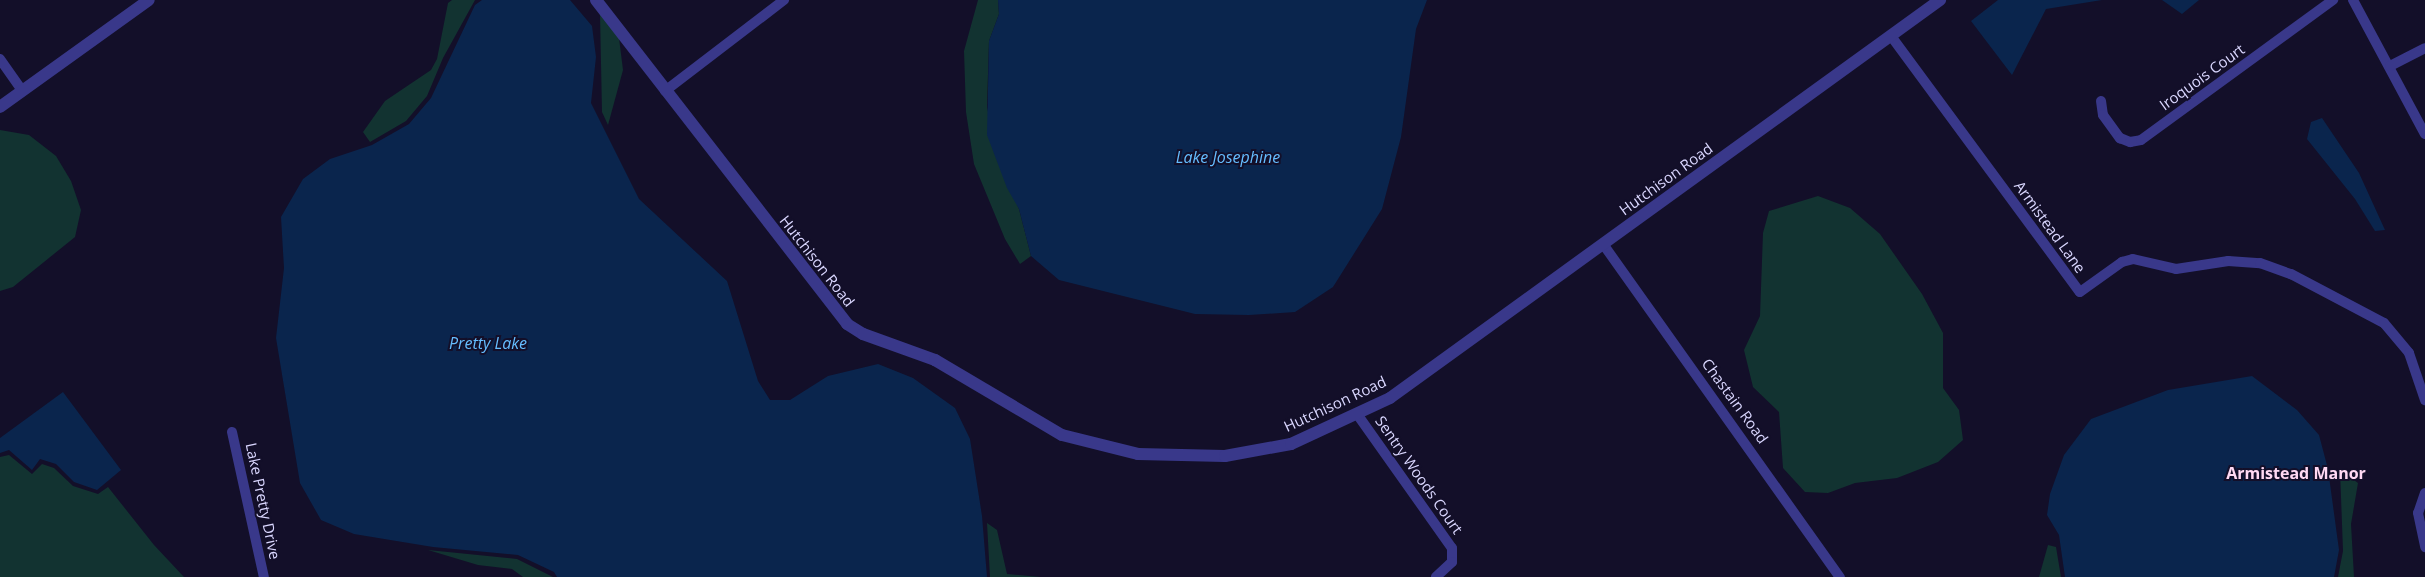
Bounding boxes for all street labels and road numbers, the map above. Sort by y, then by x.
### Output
street label: Iroquois Court [2156,40,2248,114]
street label: Hutchison Road [1616,139,1716,219]
street label: Armistead Lane [2011,177,2089,277]
street label: Hutchison Road [776,212,858,310]
street label: Chastain Road [1698,355,1772,447]
street label: Hutchison Road [1281,372,1389,436]
street label: Sentry Woods Court [1371,412,1467,538]
street label: Lake Pretty Drive [242,441,284,561]

